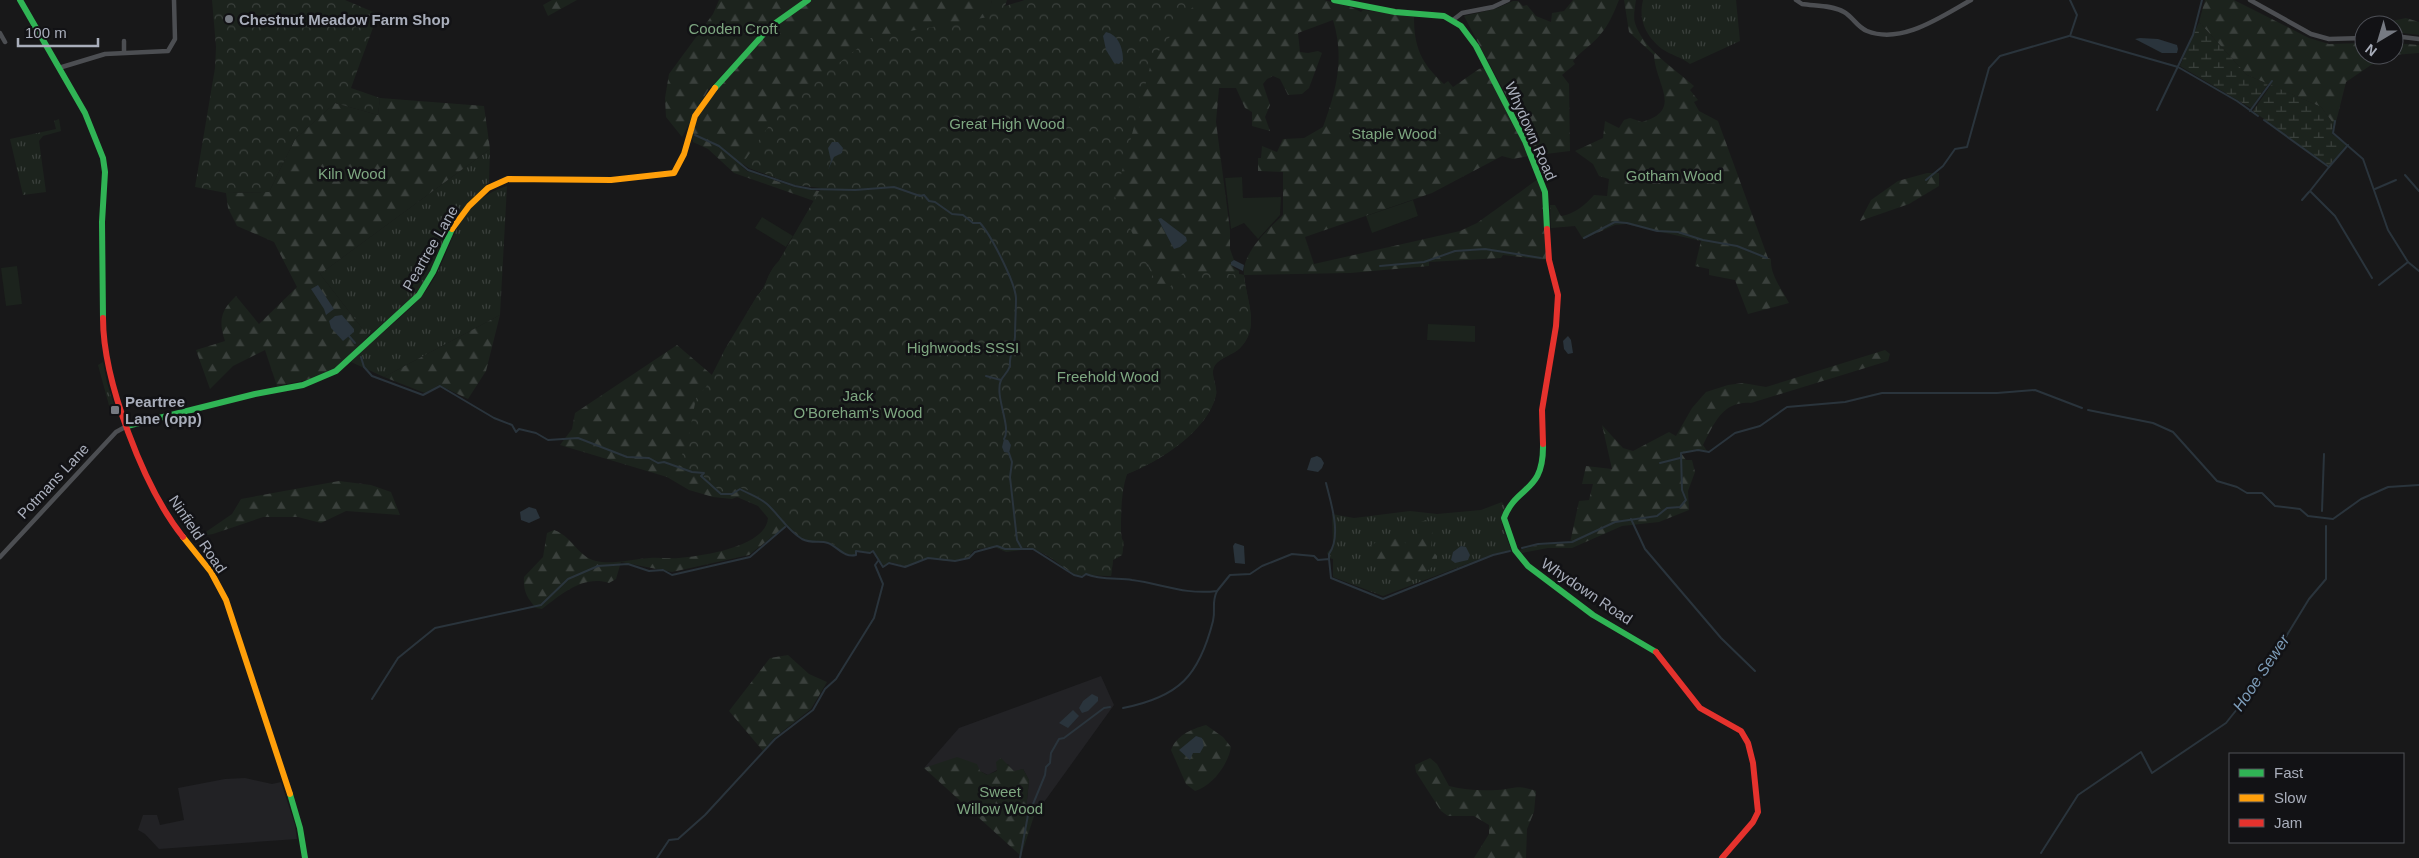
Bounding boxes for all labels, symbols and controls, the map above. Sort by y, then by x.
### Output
place label: Chestnut Meadow Farm Shop [239,11,450,28]
marker: Chestnut Meadow Farm Shop [223,13,235,25]
scale bar [18,15,98,47]
north arrow [2354,15,2404,65]
park label: Cooden Croft [688,20,778,37]
text: 100 m [25,24,67,41]
text: N [2362,41,2380,60]
street label: Whydown Road [1502,79,1560,183]
park label: Great High Wood [949,115,1065,132]
park label: Staple Wood [1351,125,1437,142]
park label: Kiln Wood [318,165,386,182]
park label: Gotham Wood [1626,167,1722,184]
street label: Peartree Lane [399,203,461,293]
park label: Highwoods SSSI [907,339,1019,356]
park label: Freehold Wood [1057,368,1159,385]
park label: Jack O'Boreham's Wood [794,387,922,421]
place label: Peartree Lane (opp) [125,393,202,427]
marker: Peartree Lane (opp) [109,404,121,416]
street label: Potmans Lane [14,440,92,522]
street label: Ninfield Road [166,492,230,576]
street label: Whydown Road [1538,554,1636,628]
water label: Hooe Sewer [2229,631,2293,714]
legend [2229,753,2404,843]
text: Fast [2274,764,2304,781]
park label: Sweet Willow Wood [957,783,1043,817]
text: Slow [2274,789,2307,806]
text: Jam [2274,814,2302,831]

